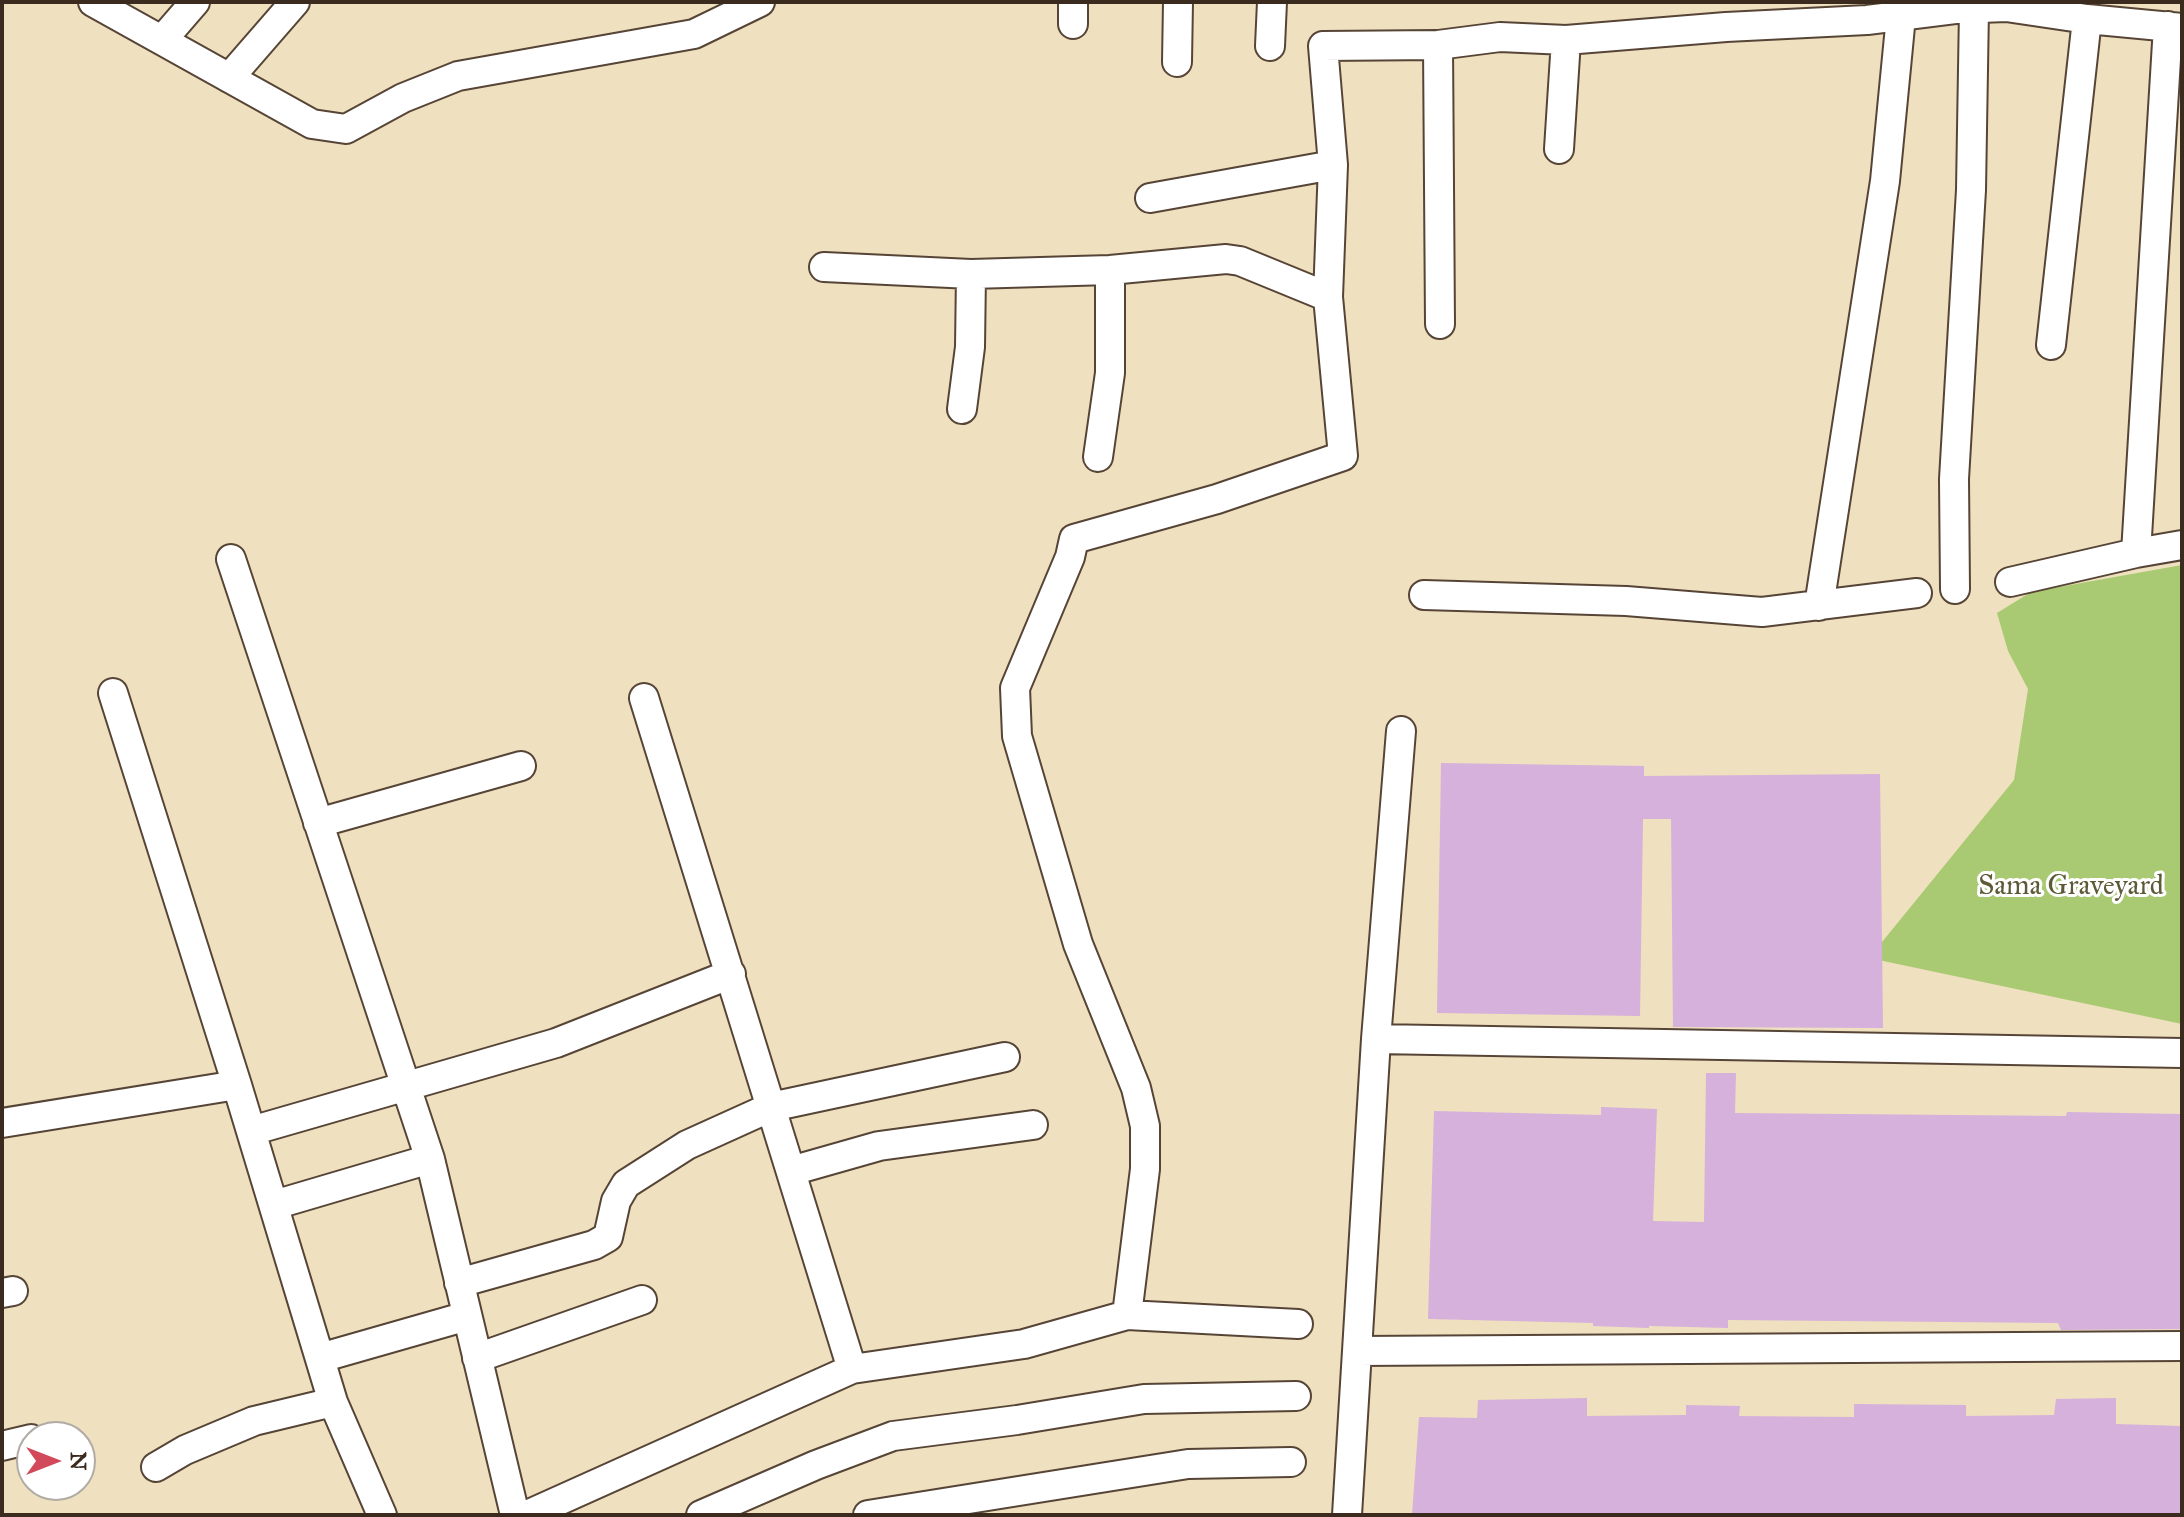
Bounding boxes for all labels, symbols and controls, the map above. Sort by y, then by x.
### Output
park label: Sama Graveyard [1978,870,2164,904]
north arrow [16,1421,96,1501]
text: N [65,1452,92,1470]

